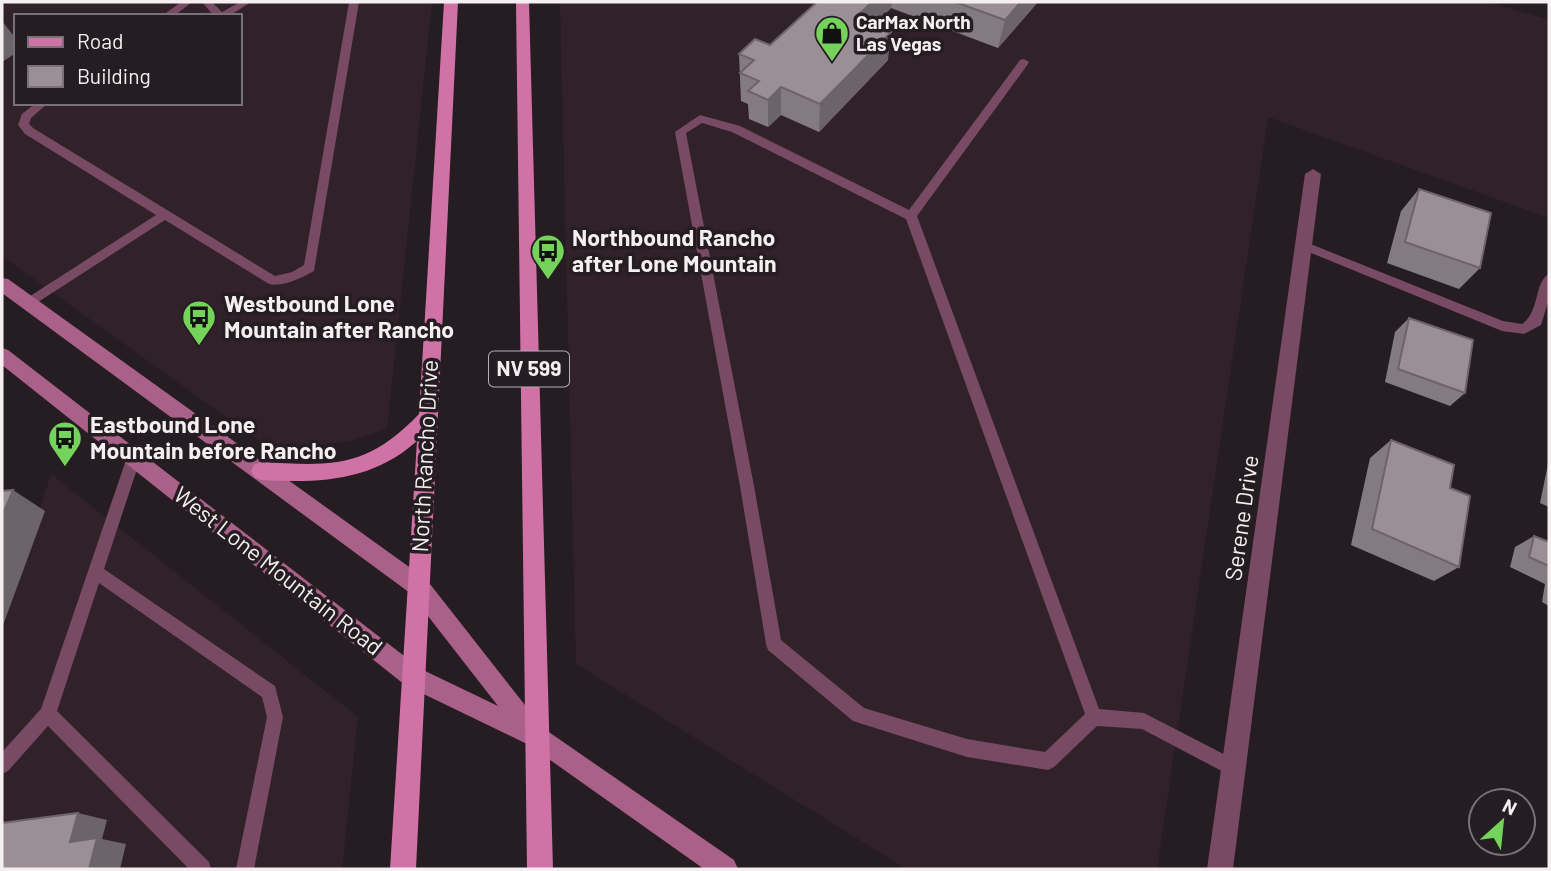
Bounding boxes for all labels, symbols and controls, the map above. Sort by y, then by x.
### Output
place label: CarMax North Las Vegas [856,10,971,55]
legend [14,14,242,105]
shop icon: CarMax North Las Vegas [813,14,851,63]
text: Road [77,28,123,53]
text: Building [77,63,151,88]
place label: Northbound Rancho after Lone Mountain [572,223,777,277]
bus stop icon: Northbound Rancho after Lone Mountain [529,232,567,281]
place label: Westbound Lone Mountain after Rancho [224,289,454,343]
bus stop icon: Westbound Lone Mountain after Rancho [180,298,218,347]
road number: NV 599 [489,352,569,386]
street label: North Rancho Drive [405,359,443,553]
place label: Eastbound Lone Mountain before Rancho [90,410,337,464]
bus stop icon: Eastbound Lone Mountain before Rancho [46,419,84,468]
street label: Serene Drive [1218,453,1264,582]
street label: West Lone Mountain Road [169,480,389,660]
north arrow [1467,787,1537,857]
text: N [1499,793,1521,820]

